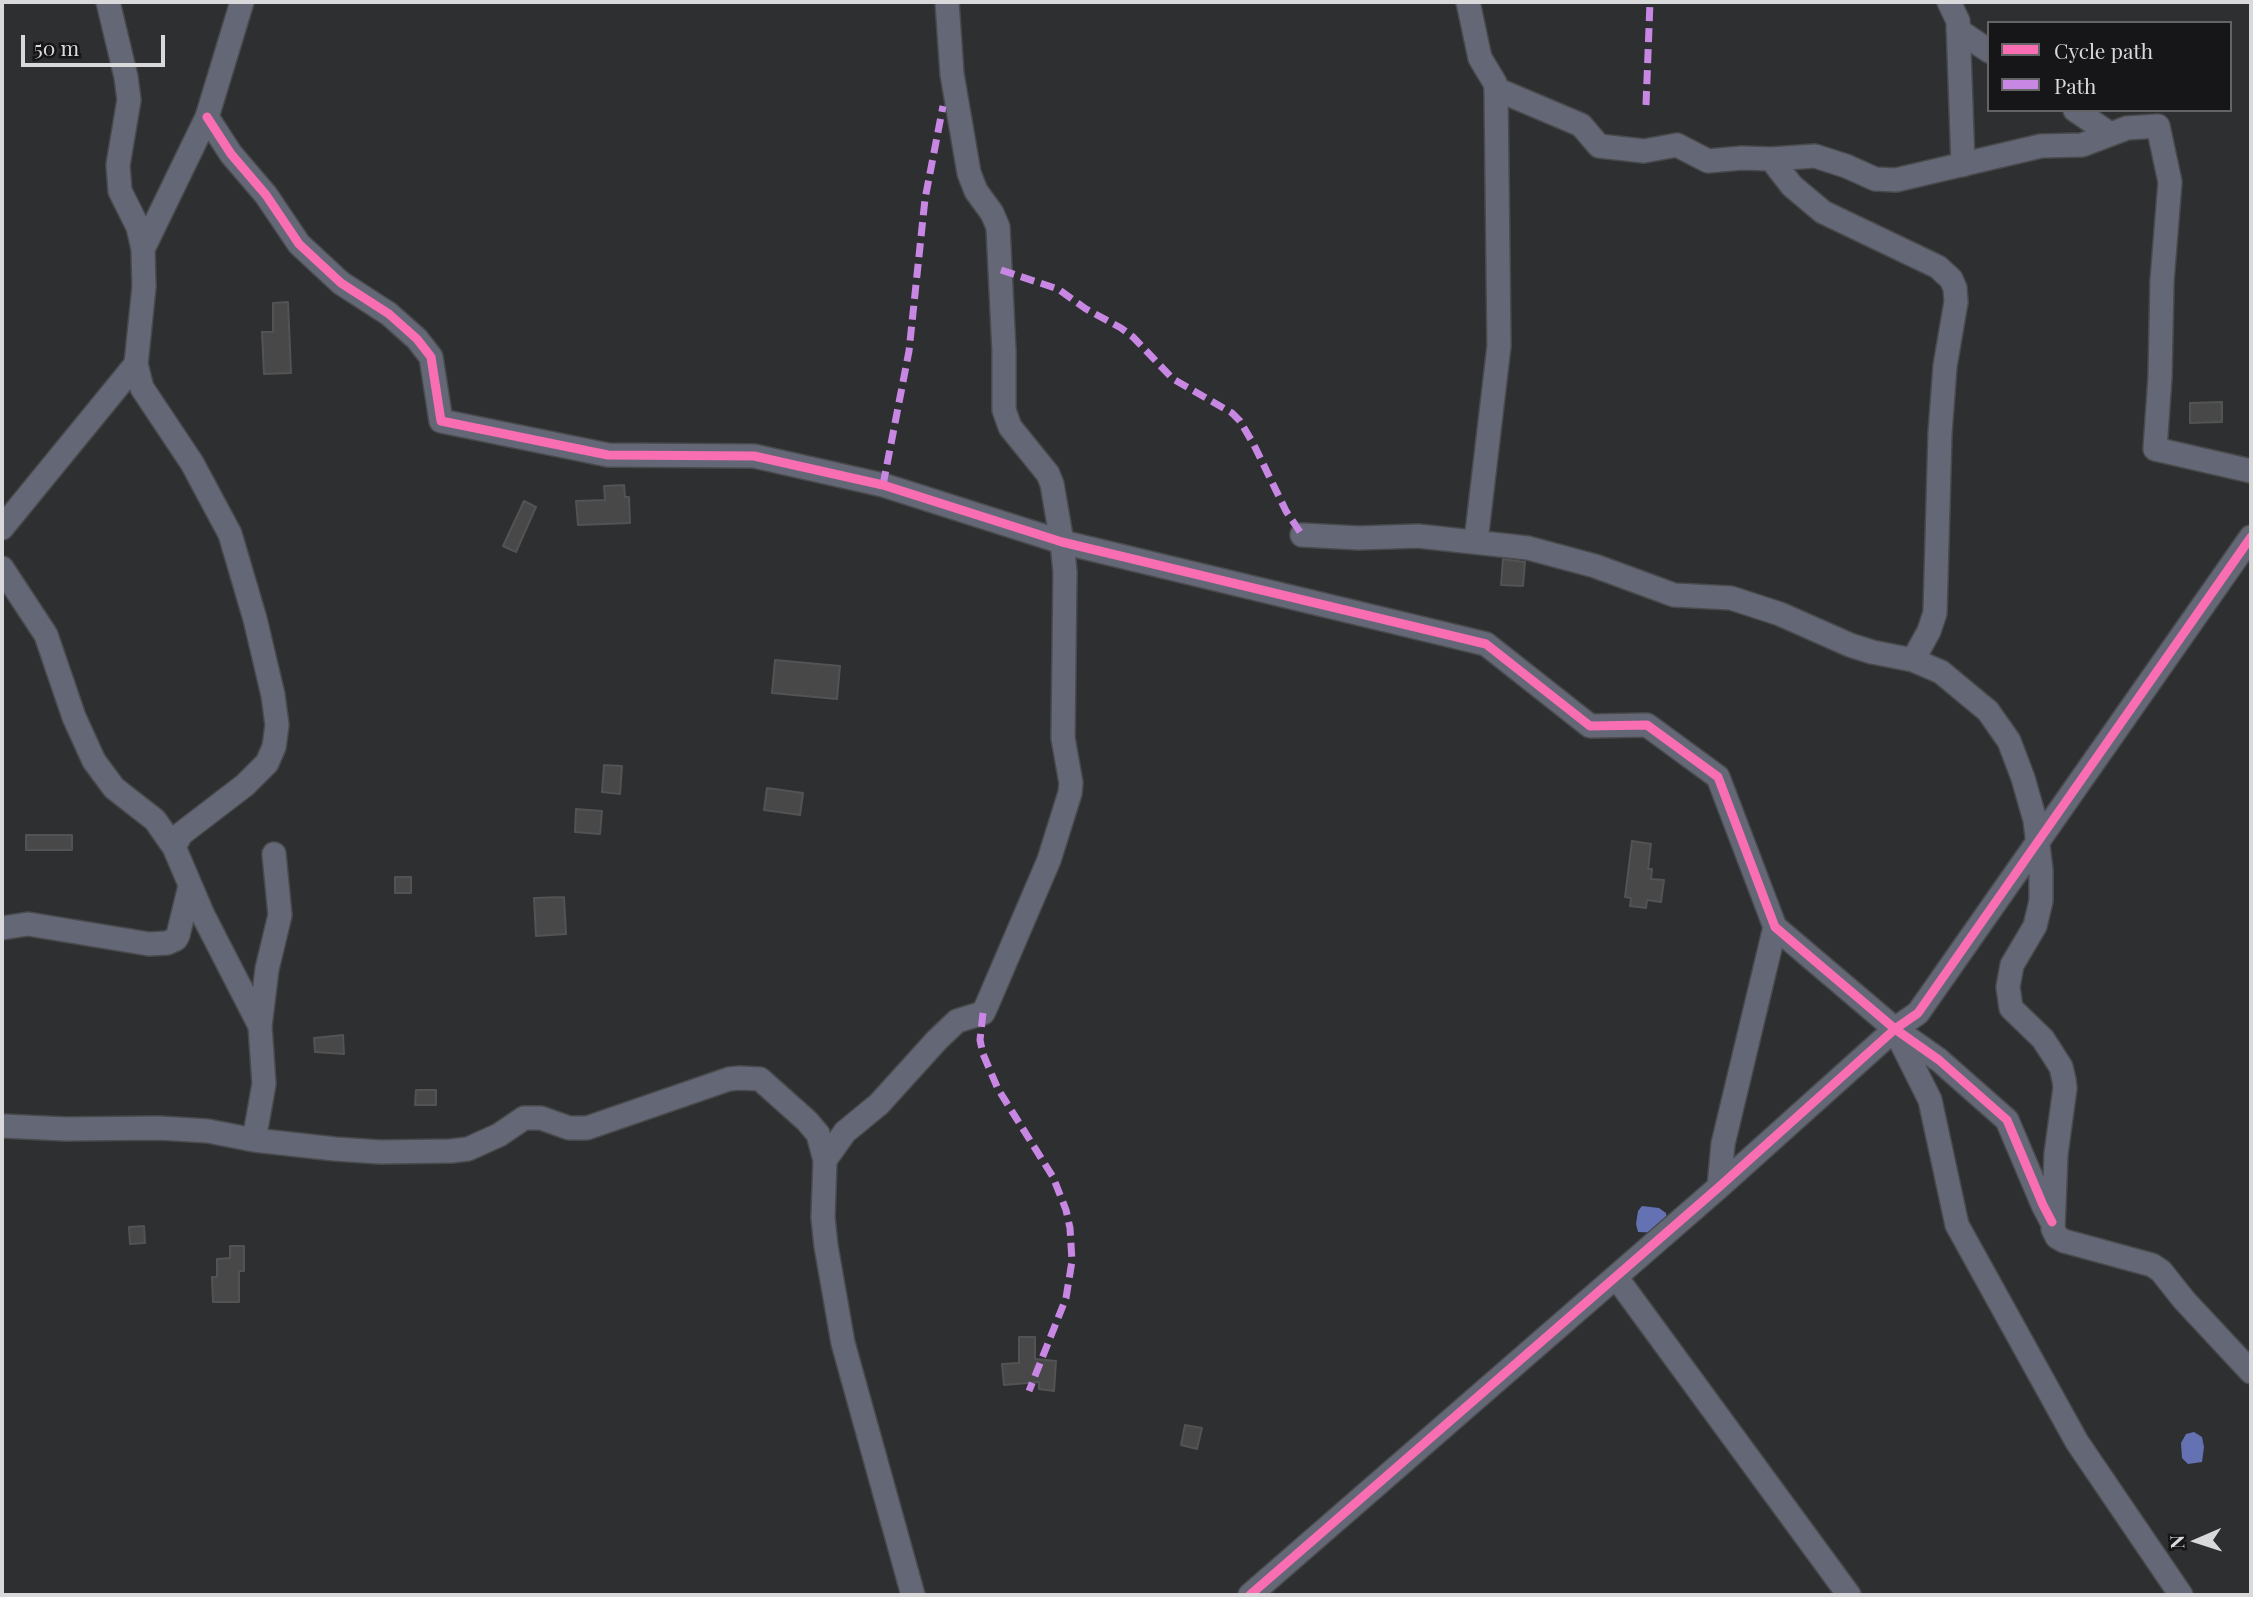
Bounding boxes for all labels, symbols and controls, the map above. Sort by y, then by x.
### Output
scale bar [24,21,168,65]
legend [1987,21,2232,112]
text: 50 m [34,33,79,61]
text: Cycle path [2054,36,2153,64]
text: Path [2054,71,2096,99]
north arrow [2162,1506,2232,1576]
text: N [2163,1535,2189,1550]

